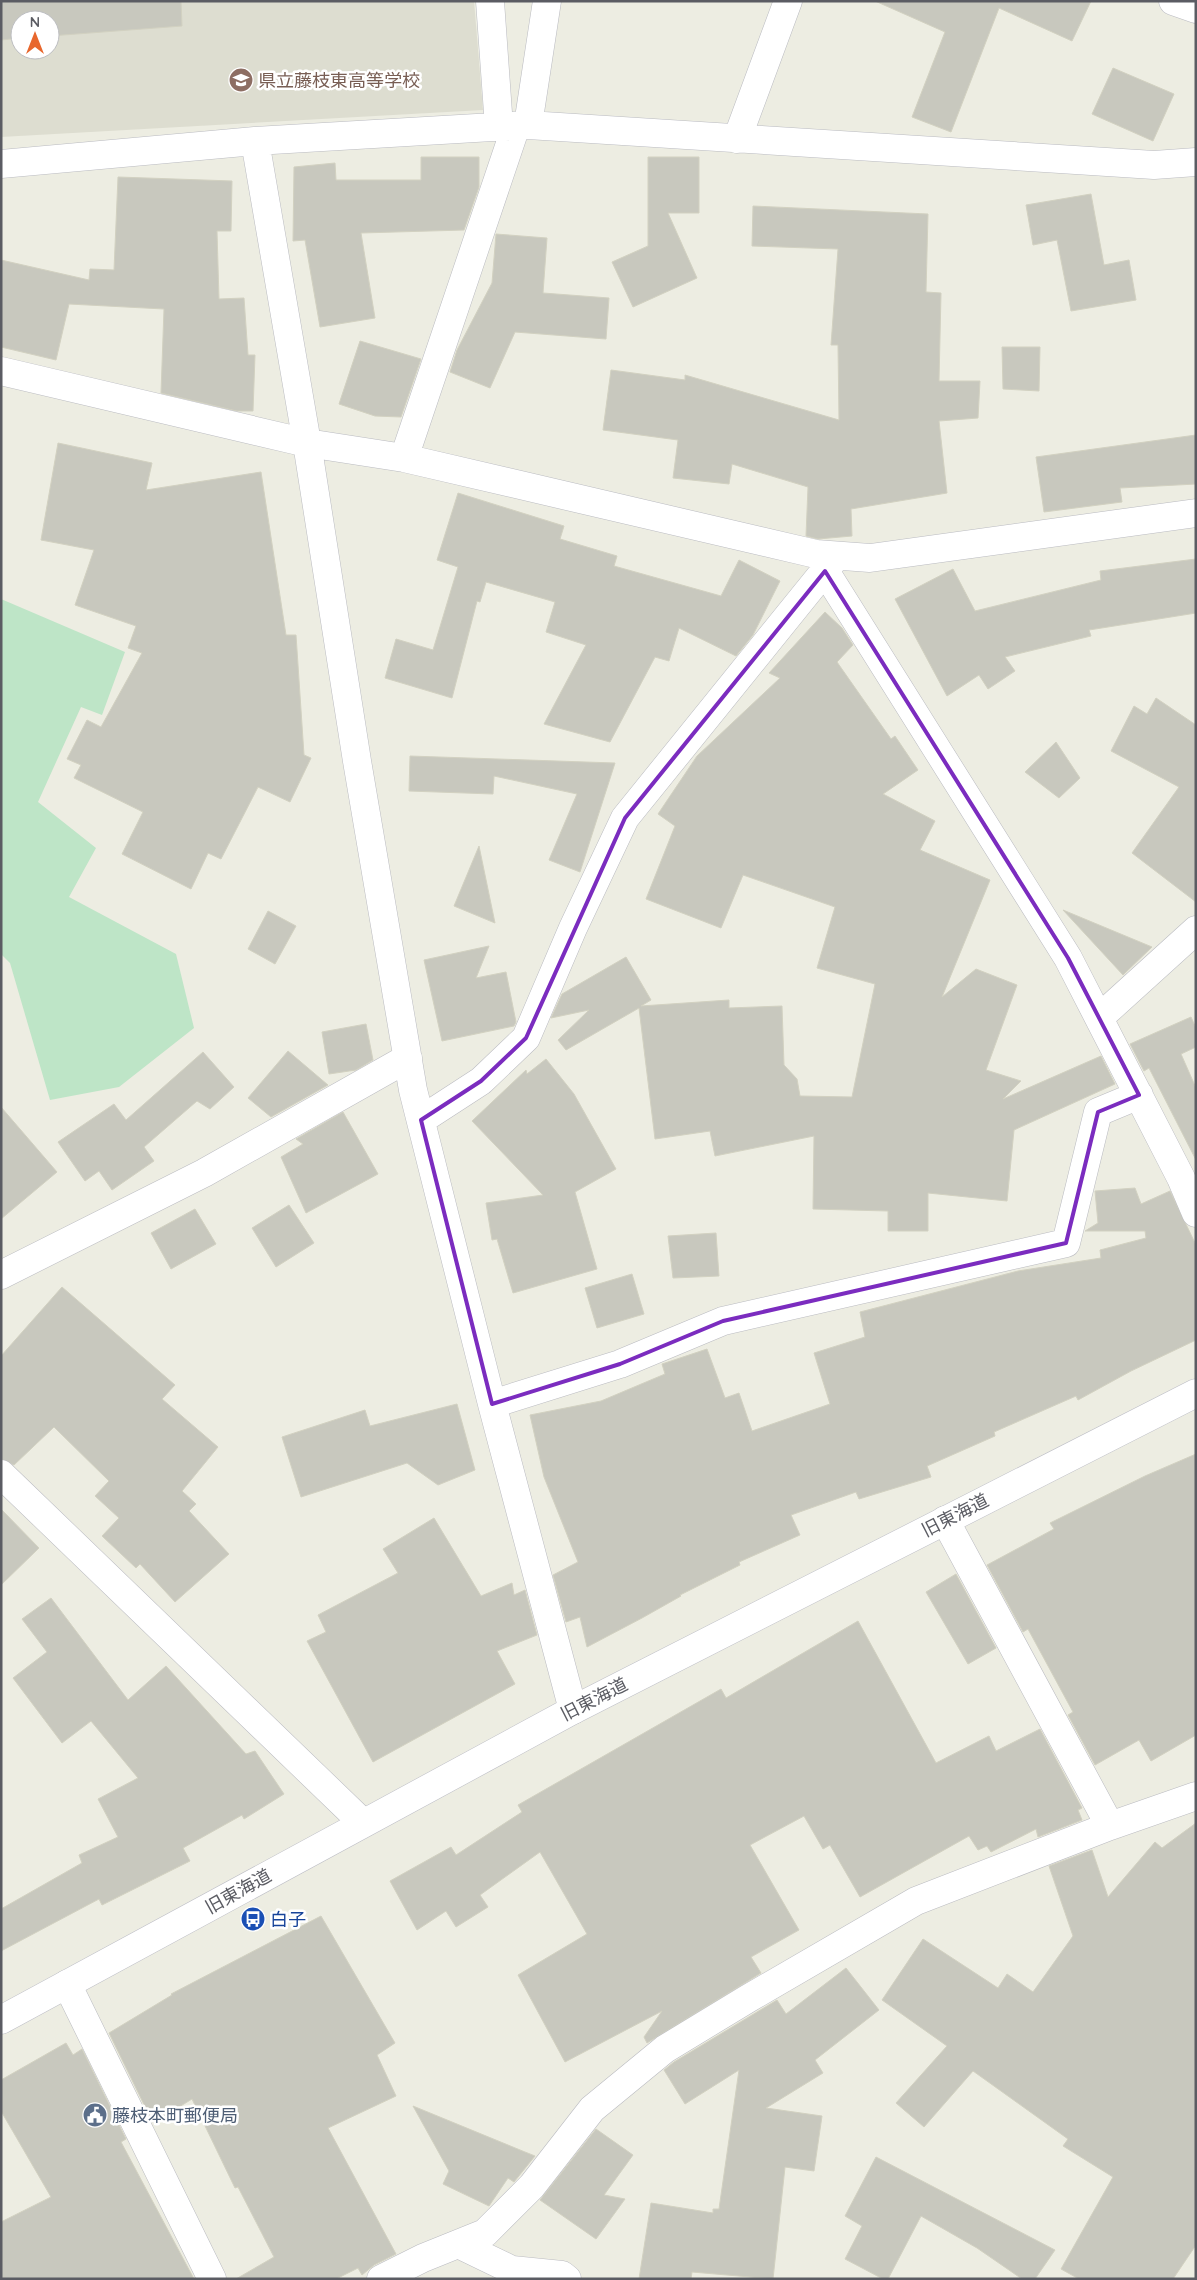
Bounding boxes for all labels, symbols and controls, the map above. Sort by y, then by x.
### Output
north arrow [10,10,60,60]
text: N [30,13,40,31]
school or university icon: 県立藤枝東高等学校 [228,67,254,93]
place label: 県立藤枝東高等学校 [258,69,420,92]
street label: 旧東海道 [918,1488,992,1542]
street label: 旧東海道 [557,1672,631,1726]
street label: 旧東海道 [201,1863,275,1919]
bus stop icon: 白子 [240,1906,266,1932]
place label: 白子 [270,1908,306,1931]
public building icon: 藤枝本町郵便局 [82,2102,108,2128]
place label: 藤枝本町郵便局 [112,2104,238,2127]

